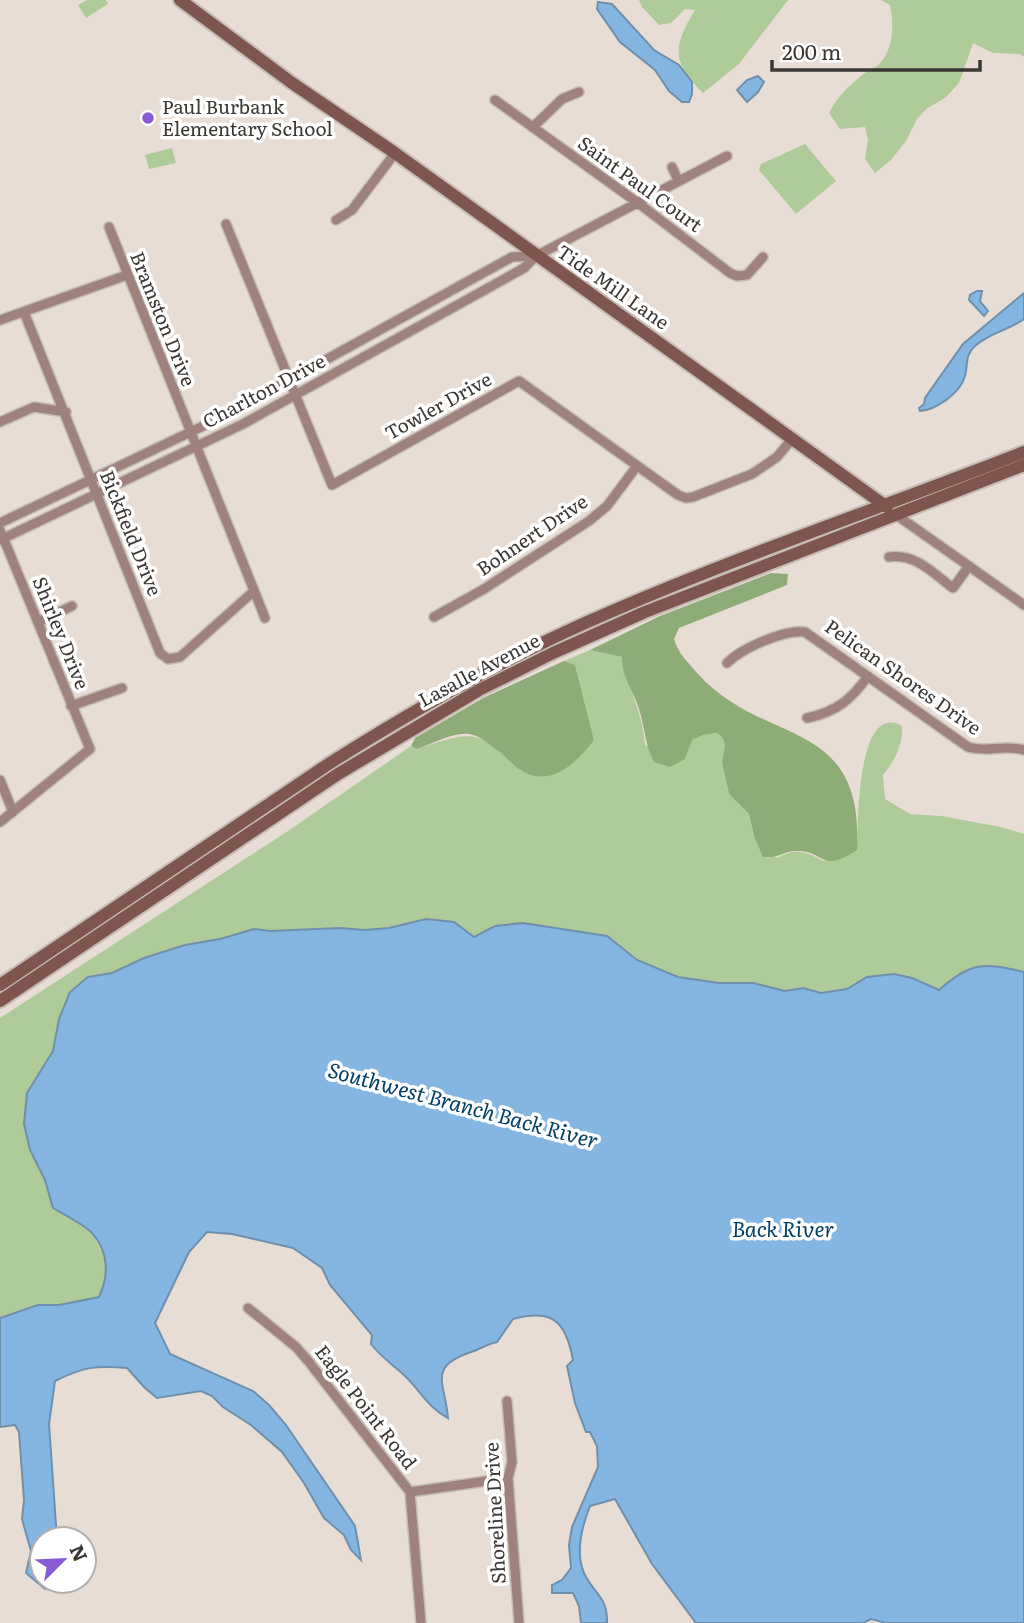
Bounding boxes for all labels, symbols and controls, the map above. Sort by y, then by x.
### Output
scale bar [772,28,980,72]
text: 200 m [782,35,842,66]
place label: Paul Burbank Elementary School [162,92,333,142]
marker: Paul Burbank Elementary School [140,110,156,126]
street label: Saint Paul Court [573,128,709,238]
street label: Tide Mill Lane [552,237,676,335]
street label: Bramston Drive [124,247,204,390]
street label: Charlton Drive [197,346,330,434]
street label: Towler Drive [379,364,496,446]
street label: Bickfield Drive [94,466,170,600]
street label: Bohnert Drive [470,487,593,582]
street label: Shirley Drive [27,572,97,693]
street label: Pelican Shores Drive [820,612,988,741]
street label: Lasalle Avenue [413,625,544,713]
water label: Southwest Branch Back River [325,1053,602,1155]
water label: Back River [732,1212,834,1243]
street label: Eagle Point Road [309,1338,425,1475]
street label: Shoreline Drive [476,1441,512,1585]
north arrow [28,1525,98,1595]
text: N [63,1540,95,1566]

